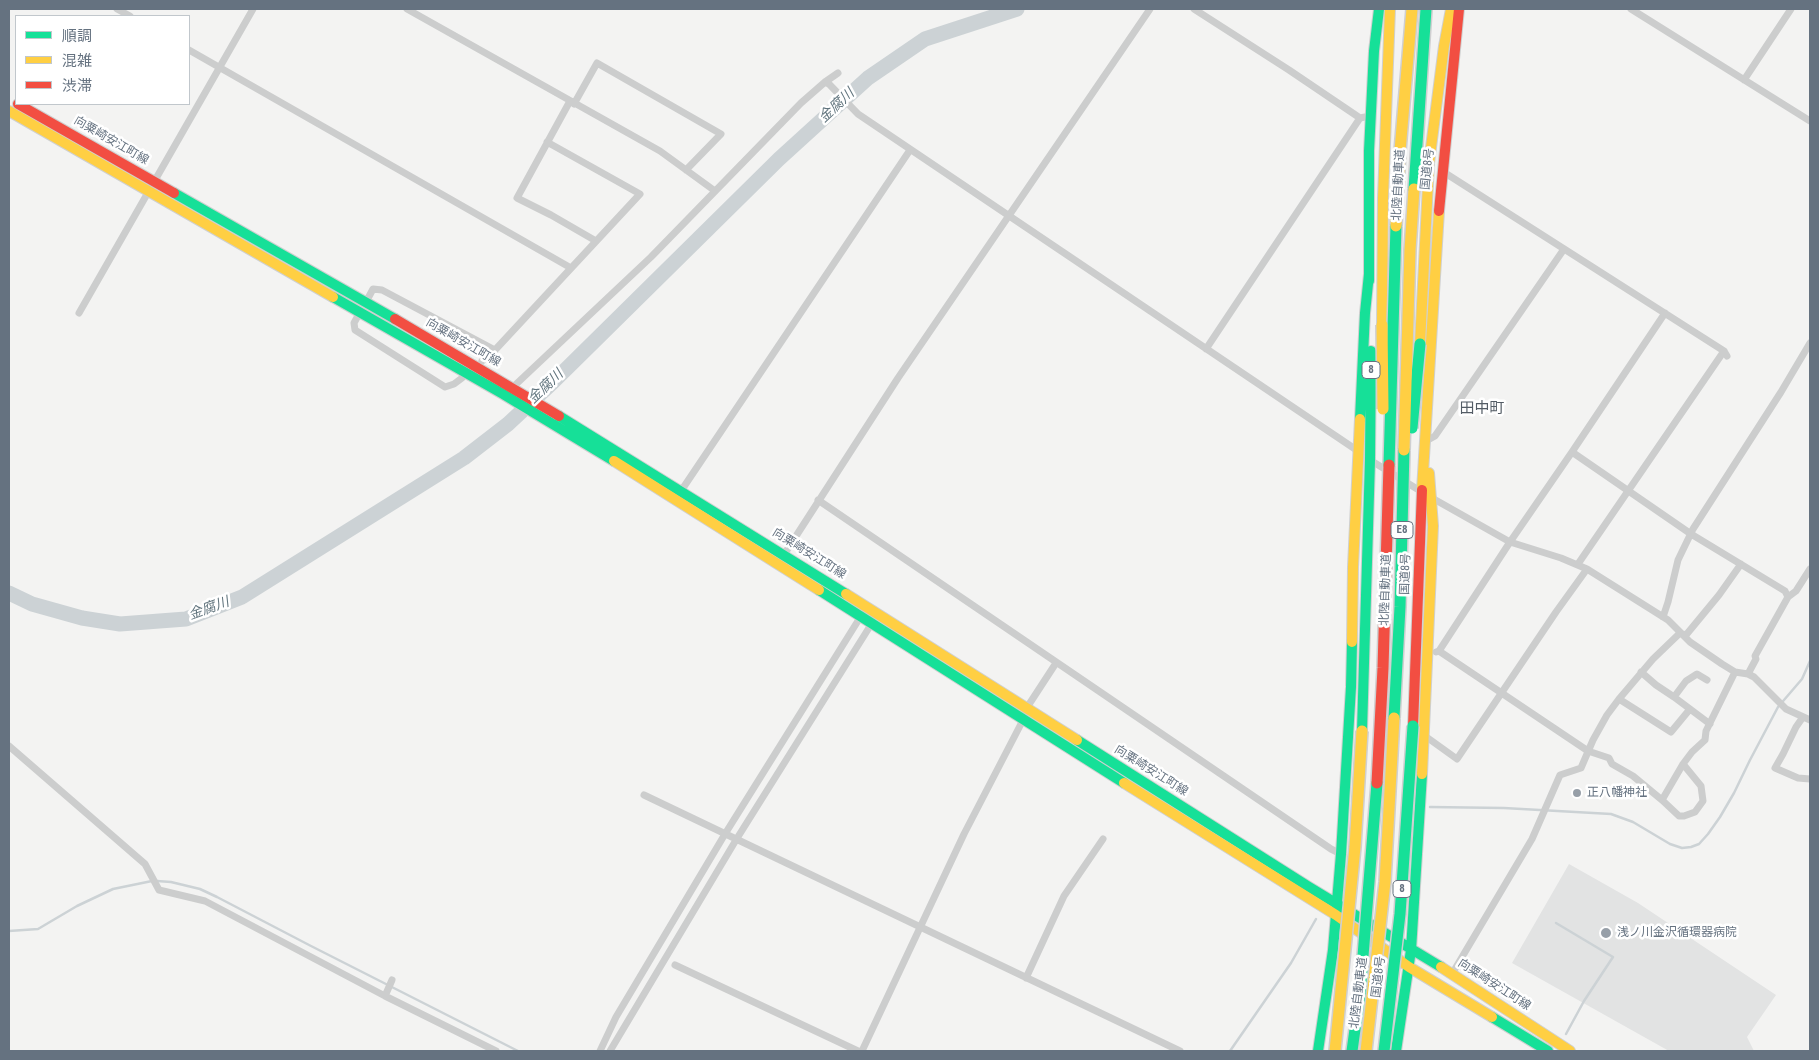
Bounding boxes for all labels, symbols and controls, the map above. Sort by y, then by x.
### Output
legend [15,15,190,105]
text: 順調 [62,27,92,45]
text: 混雑 [62,52,92,70]
text: 渋滞 [62,77,92,95]
water label: 金腐川 [816,86,858,126]
street label: 向粟崎安江町線 [71,114,151,168]
street label: 国道8号 [1419,147,1437,191]
street label: 北陸自動車道 [1390,149,1408,221]
street label: 向粟崎安江町線 [423,316,503,370]
road number: 8 [1362,362,1380,378]
water label: 金腐川 [525,366,567,408]
district label: 田中町 [1460,400,1504,418]
road number: E8 [1391,522,1413,538]
street label: 向粟崎安江町線 [770,526,848,582]
street label: 国道8号 [1398,553,1414,595]
street label: 北陸自動車道 [1378,554,1394,626]
water label: 金腐川 [186,594,232,624]
street label: 向粟崎安江町線 [1112,743,1190,799]
place label: 正八幡神社 [1587,786,1647,800]
marker: 正八幡神社 [1571,787,1583,799]
road number: 8 [1393,881,1411,898]
marker: 浅ノ川金沢循環器病院 [1599,926,1613,940]
place label: 浅ノ川金沢循環器病院 [1617,926,1737,940]
street label: 国道8号 [1369,955,1389,999]
street label: 北陸自動車道 [1347,956,1371,1030]
street label: 向粟崎安江町線 [1455,956,1533,1014]

